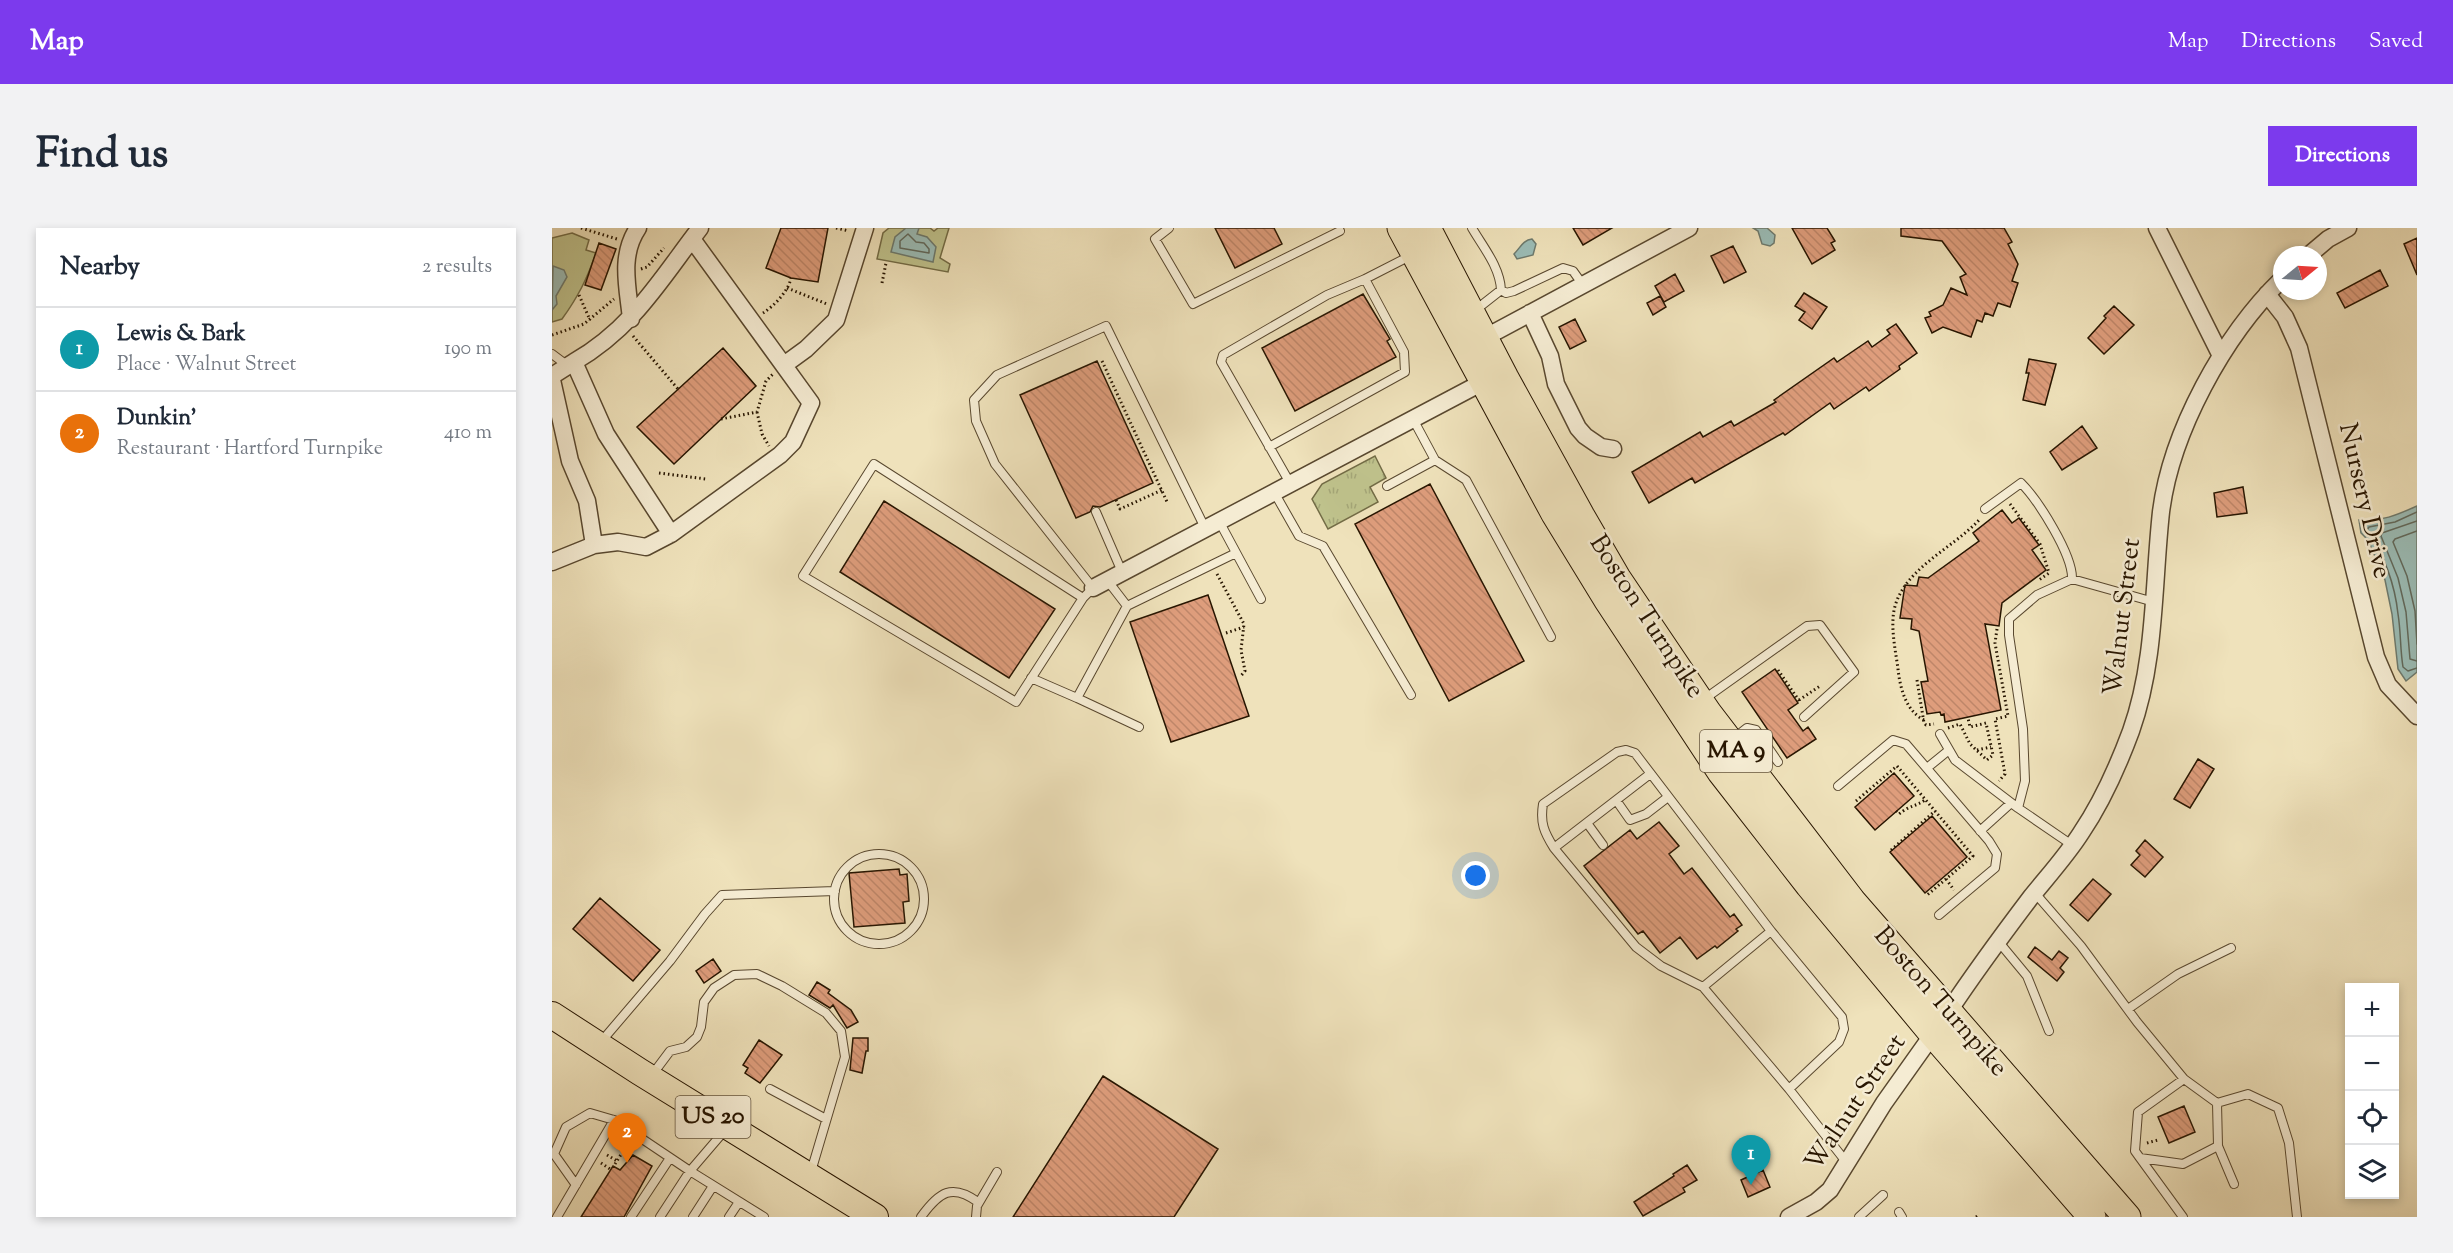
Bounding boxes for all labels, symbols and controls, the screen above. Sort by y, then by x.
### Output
text: Map [30,22,84,62]
text: Map [2168,27,2208,57]
text: Directions [2241,27,2336,57]
text: Saved [2369,27,2423,57]
text: Find us [36,126,168,186]
button: Directions [2268,126,2417,186]
north arrow [2273,246,2327,300]
text: Nearby [60,249,140,286]
text: 2 results [422,253,492,282]
text: Lewis & Bark [117,319,246,351]
text: 1 [76,335,83,364]
text: 190 m [444,335,492,364]
text: Place · Walnut Street [117,351,296,380]
text: Dunkin' [117,403,197,435]
text: 2 [75,419,84,448]
text: 410 m [444,419,492,448]
street label: Nursery Drive [2328,420,2400,582]
text: Restaurant · Hartford Turnpike [117,435,383,464]
street label: Boston Turnpike [1579,528,1713,706]
street label: Walnut Street [2095,536,2151,698]
road number: MA 9 [1700,730,1772,772]
your location [1461,861,1490,890]
street label: Boston Turnpike [1864,919,2016,1085]
map controls [2345,983,2399,1199]
button: + [2345,983,2399,1037]
street label: Walnut Street [1796,1027,1916,1179]
button: − [2345,1037,2399,1091]
button: locate [2345,1091,2399,1145]
road number: US 20 [676,1096,750,1138]
pin: 2 [608,1114,646,1163]
pin: 1 [1732,1136,1770,1185]
button: layers [2345,1145,2399,1199]

